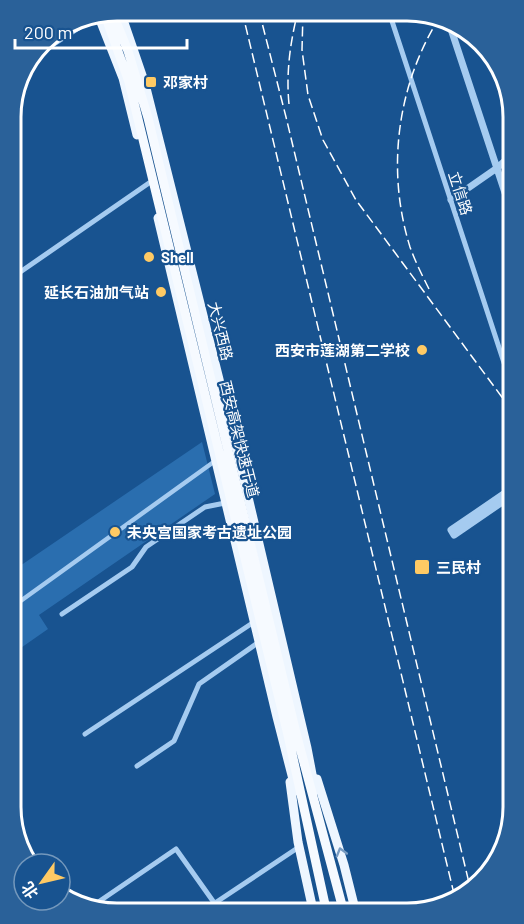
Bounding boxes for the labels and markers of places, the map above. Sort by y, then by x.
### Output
place label: 邓家村 [163,73,208,91]
marker: 邓家村 [144,75,158,89]
place label: Shell [161,248,194,266]
marker: Shell [142,250,156,264]
place label: 延长石油加气站 [44,283,149,301]
marker: 延长石油加气站 [154,285,168,299]
place label: 西安市莲湖第二学校 [275,341,410,359]
marker: 西安市莲湖第二学校 [415,343,429,357]
place label: 未央宫国家考古遗址公园 [127,523,292,541]
marker: 未央宫国家考古遗址公园 [108,525,122,539]
marker: 三民村 [413,558,431,576]
place label: 三民村 [436,558,481,576]

